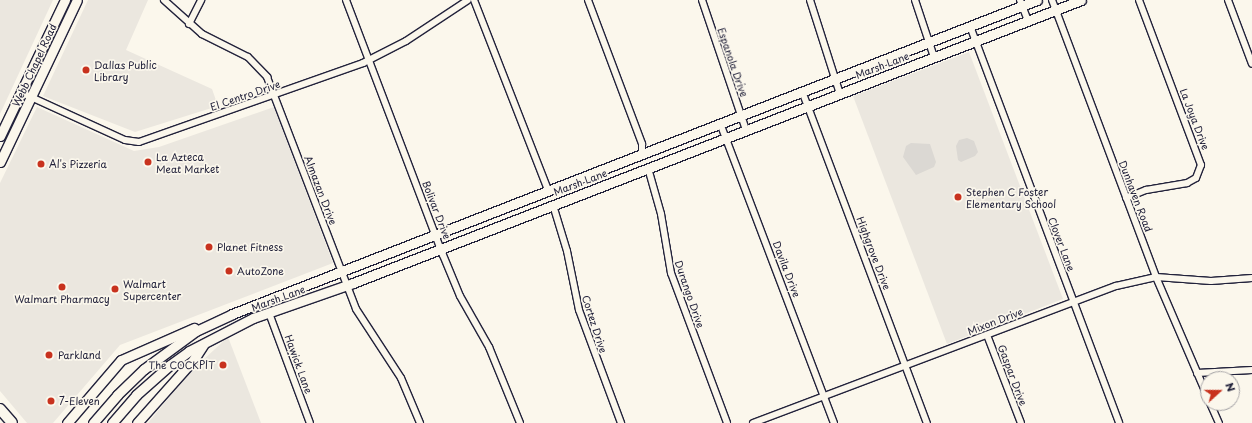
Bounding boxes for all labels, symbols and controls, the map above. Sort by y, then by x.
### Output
street label: Webb Chapel Road [10,22,58,108]
street label: Espanola Drive [715,26,751,98]
street label: Marsh Lane [853,49,911,81]
place label: Dallas Public Library [94,58,157,82]
marker: Dallas Public Library [81,65,91,75]
street label: El Centro Drive [208,77,282,113]
street label: La Joya Drive [1177,85,1213,153]
place label: La Azteca Meat Market [156,150,219,174]
street label: Almazan Drive [302,154,340,226]
marker: La Azteca Meat Market [143,157,153,167]
place label: Al's Pizzeria [49,158,107,170]
marker: Al's Pizzeria [36,159,46,169]
street label: Dunhaven Road [1117,159,1155,233]
street label: Marsh Lane [551,166,609,198]
street label: Bolivar Drive [420,179,454,241]
place label: Stephen C Foster Elementary School [966,185,1056,208]
marker: Stephen C Foster Elementary School [953,192,963,202]
street label: Highgrove Drive [855,215,893,291]
street label: Clover Lane [1046,215,1078,273]
street label: Davila Drive [771,239,803,299]
place label: Planet Fitness [217,241,284,253]
marker: Planet Fitness [204,242,214,252]
street label: Durango Drive [673,259,707,329]
place label: AutoZone [237,265,284,277]
marker: AutoZone [224,266,234,276]
place label: Walmart Supercenter [123,277,181,300]
marker: Walmart Pharmacy [57,282,67,292]
street label: Marsh Lane [249,283,307,313]
marker: Walmart Supercenter [110,284,120,294]
place label: Walmart Pharmacy [14,293,110,305]
street label: Cortez Drive [580,293,610,355]
street label: Mixon Drive [966,305,1024,337]
street label: Hawick Lane [283,333,315,395]
street label: Gaspar Drive [996,343,1030,407]
marker: Parkland [43,349,55,361]
place label: Parkland [58,349,101,361]
place label: The COCKPIT [149,359,215,371]
marker: The COCKPIT [218,360,228,370]
north arrow [1200,371,1240,411]
text: N [1221,380,1240,394]
place label: 7-Eleven [59,395,100,407]
marker: 7-Eleven [46,396,56,406]

